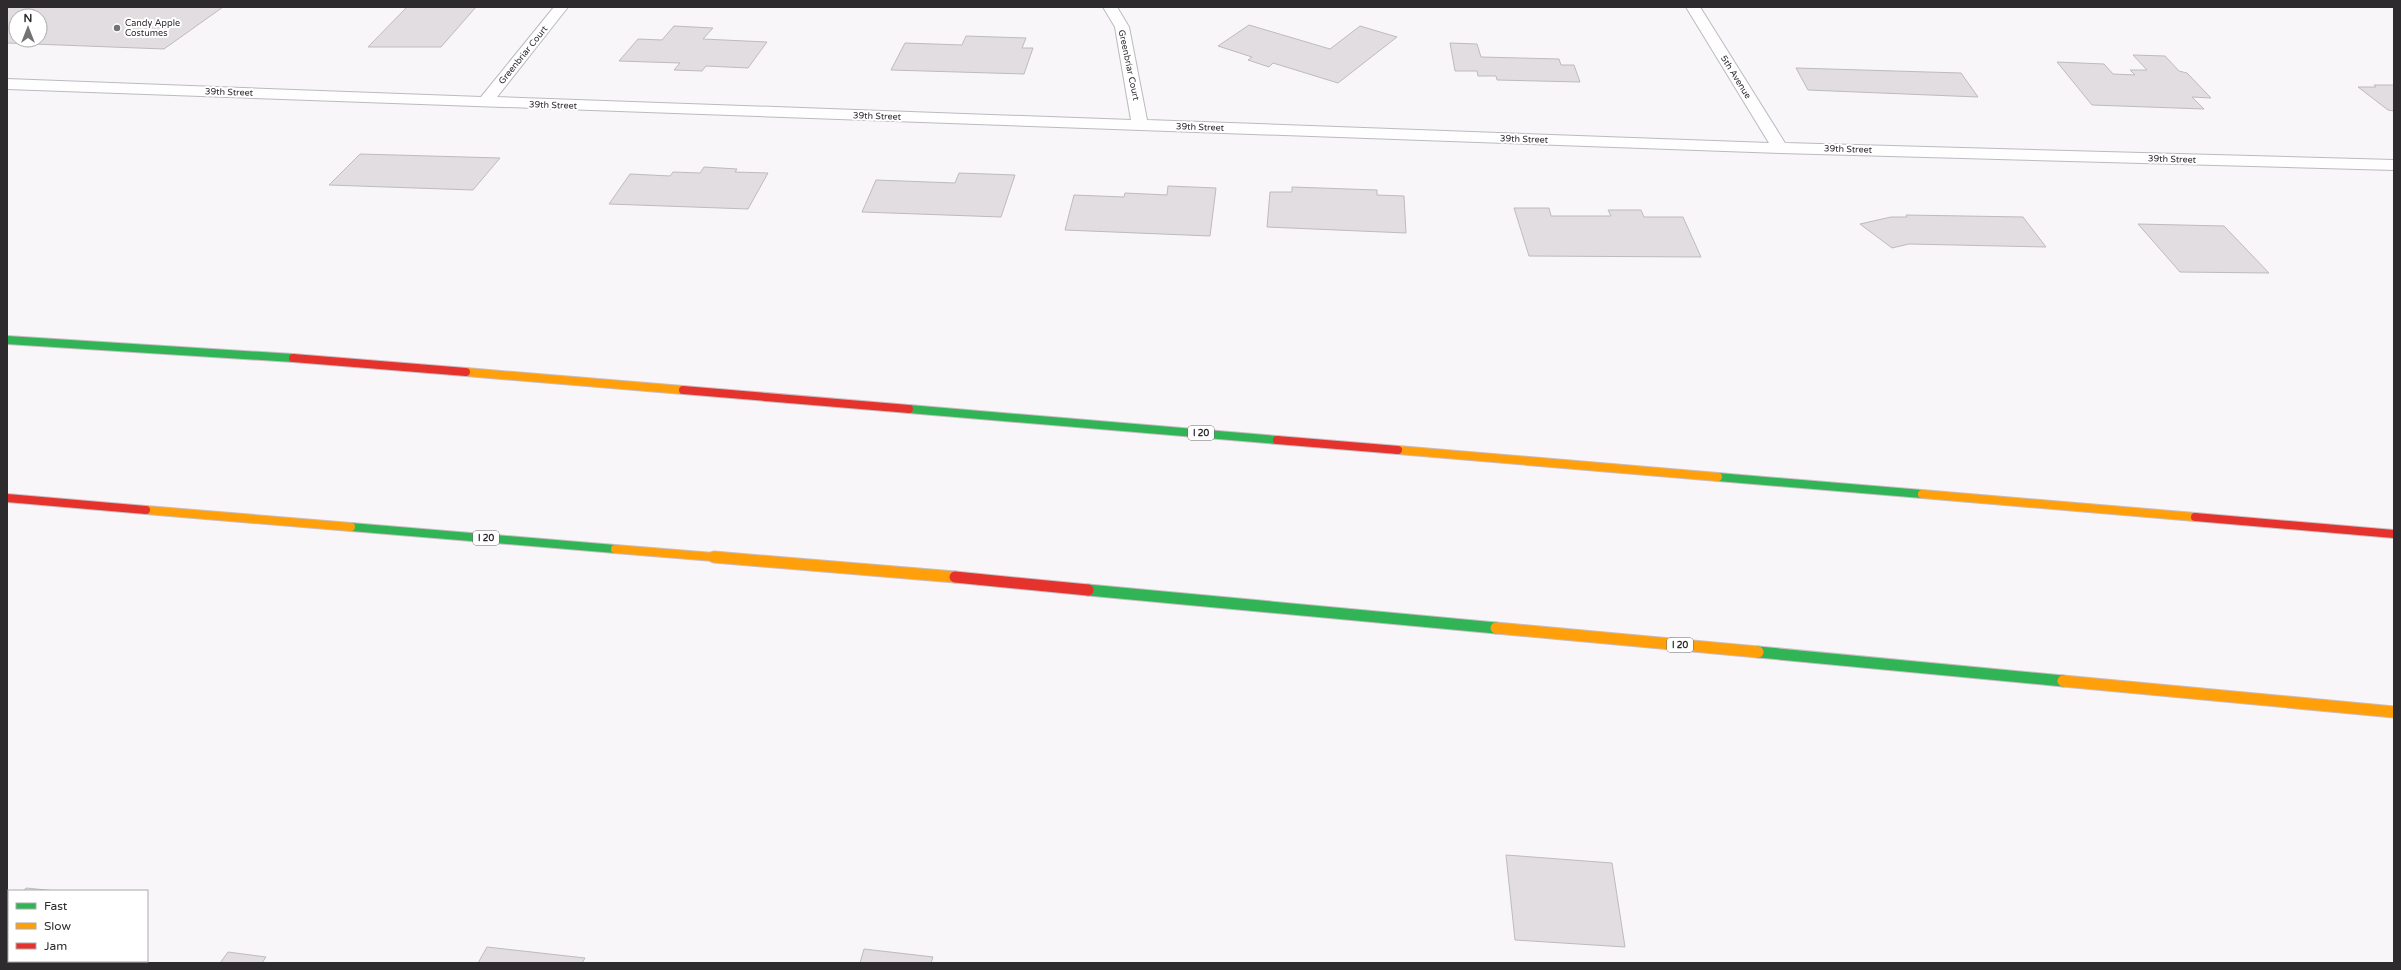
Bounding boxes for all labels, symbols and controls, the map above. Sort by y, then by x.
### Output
north arrow [8,8,48,48]
text: N [24,12,32,25]
place label: Candy Apple Costumes [125,18,180,39]
marker: Candy Apple Costumes [112,23,122,33]
street label: Greenbriar Court [496,23,551,87]
street label: Greenbriar Court [1116,29,1141,102]
street label: 5th Avenue [1718,54,1753,101]
street label: 39th Street [205,86,254,99]
street label: 39th Street [529,99,578,112]
street label: 39th Street [853,110,902,123]
street label: 39th Street [1176,121,1225,134]
street label: 39th Street [1500,133,1549,146]
street label: 39th Street [1824,143,1873,156]
street label: 39th Street [2148,153,2197,166]
road number: I 20 [1188,426,1214,440]
road number: I 20 [473,531,499,545]
road number: I 20 [1667,638,1693,652]
legend [8,890,148,962]
text: Fast [44,899,68,913]
text: Slow [44,919,71,933]
text: Jam [44,939,67,953]

